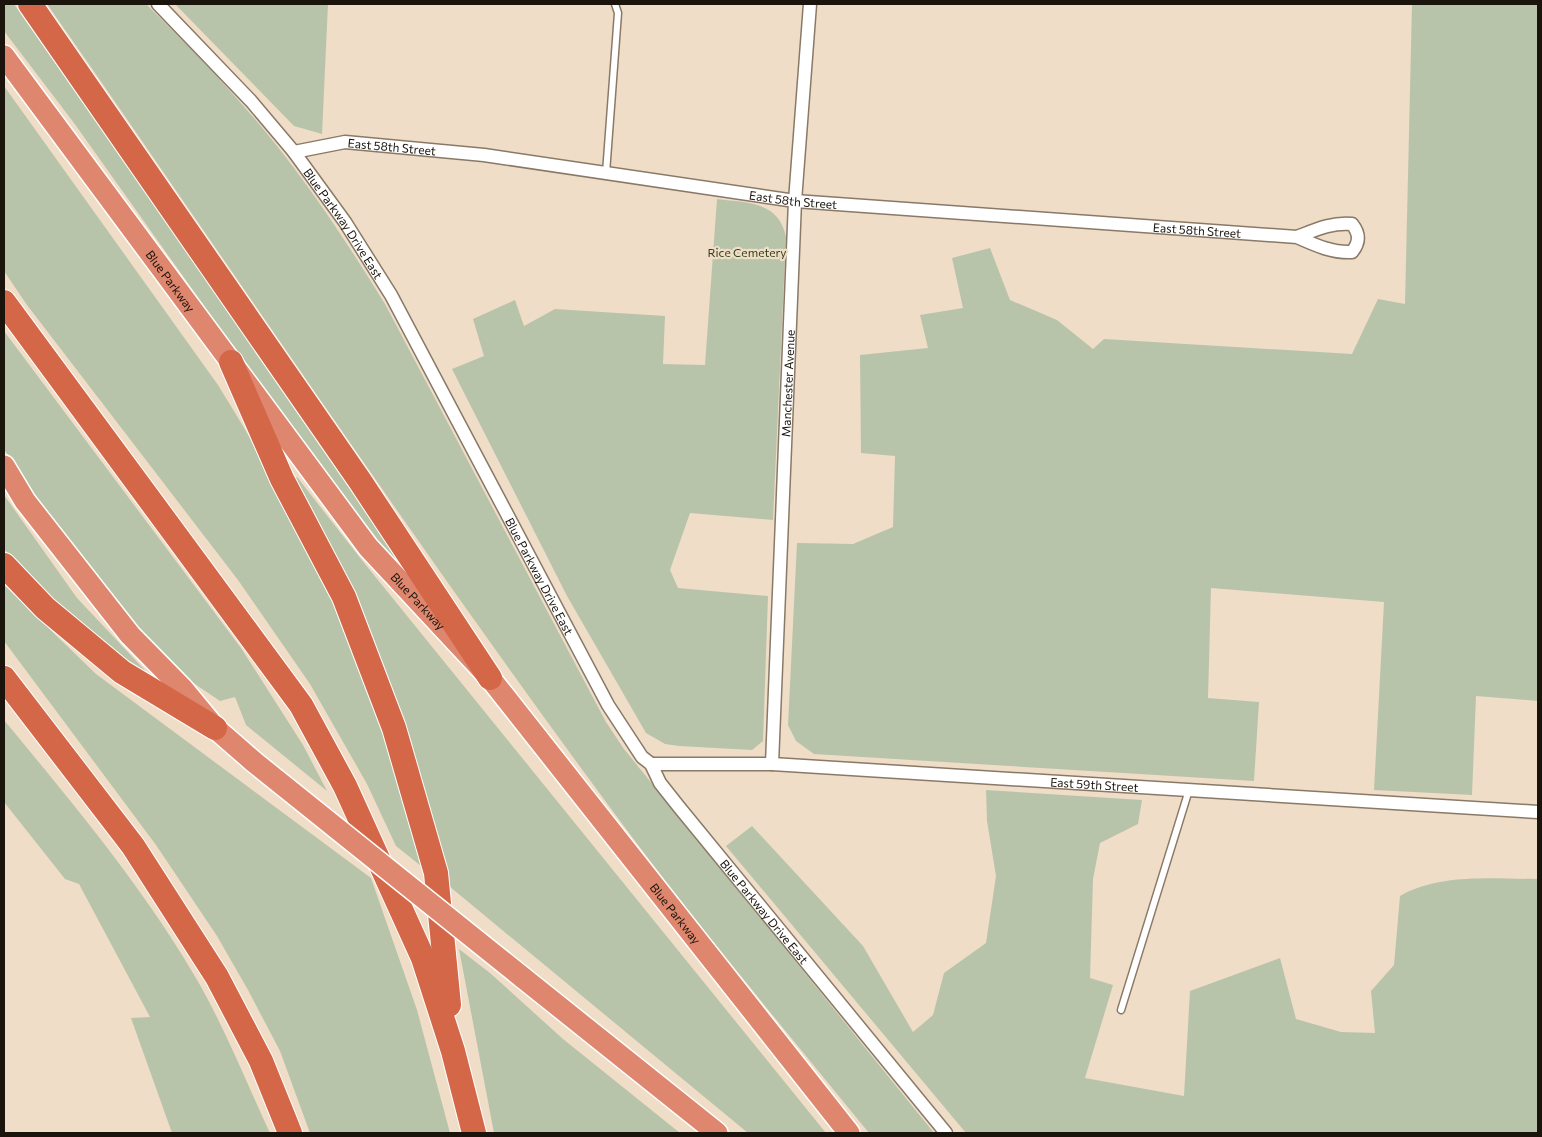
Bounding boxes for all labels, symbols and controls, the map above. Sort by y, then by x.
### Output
street label: East 58th Street [347,135,437,157]
street label: Blue Parkway Drive East [301,165,386,281]
street label: East 58th Street [748,187,838,211]
street label: East 58th Street [1152,220,1242,240]
park label: Rice Cemetery [707,245,787,259]
street label: Blue Parkway [143,247,198,314]
street label: Manchester Avenue [778,329,797,437]
street label: Blue Parkway Drive East [503,515,577,637]
street label: Blue Parkway [388,569,448,633]
street label: East 59th Street [1050,774,1139,794]
street label: Blue Parkway Drive East [718,856,811,966]
street label: Blue Parkway [648,880,704,946]

